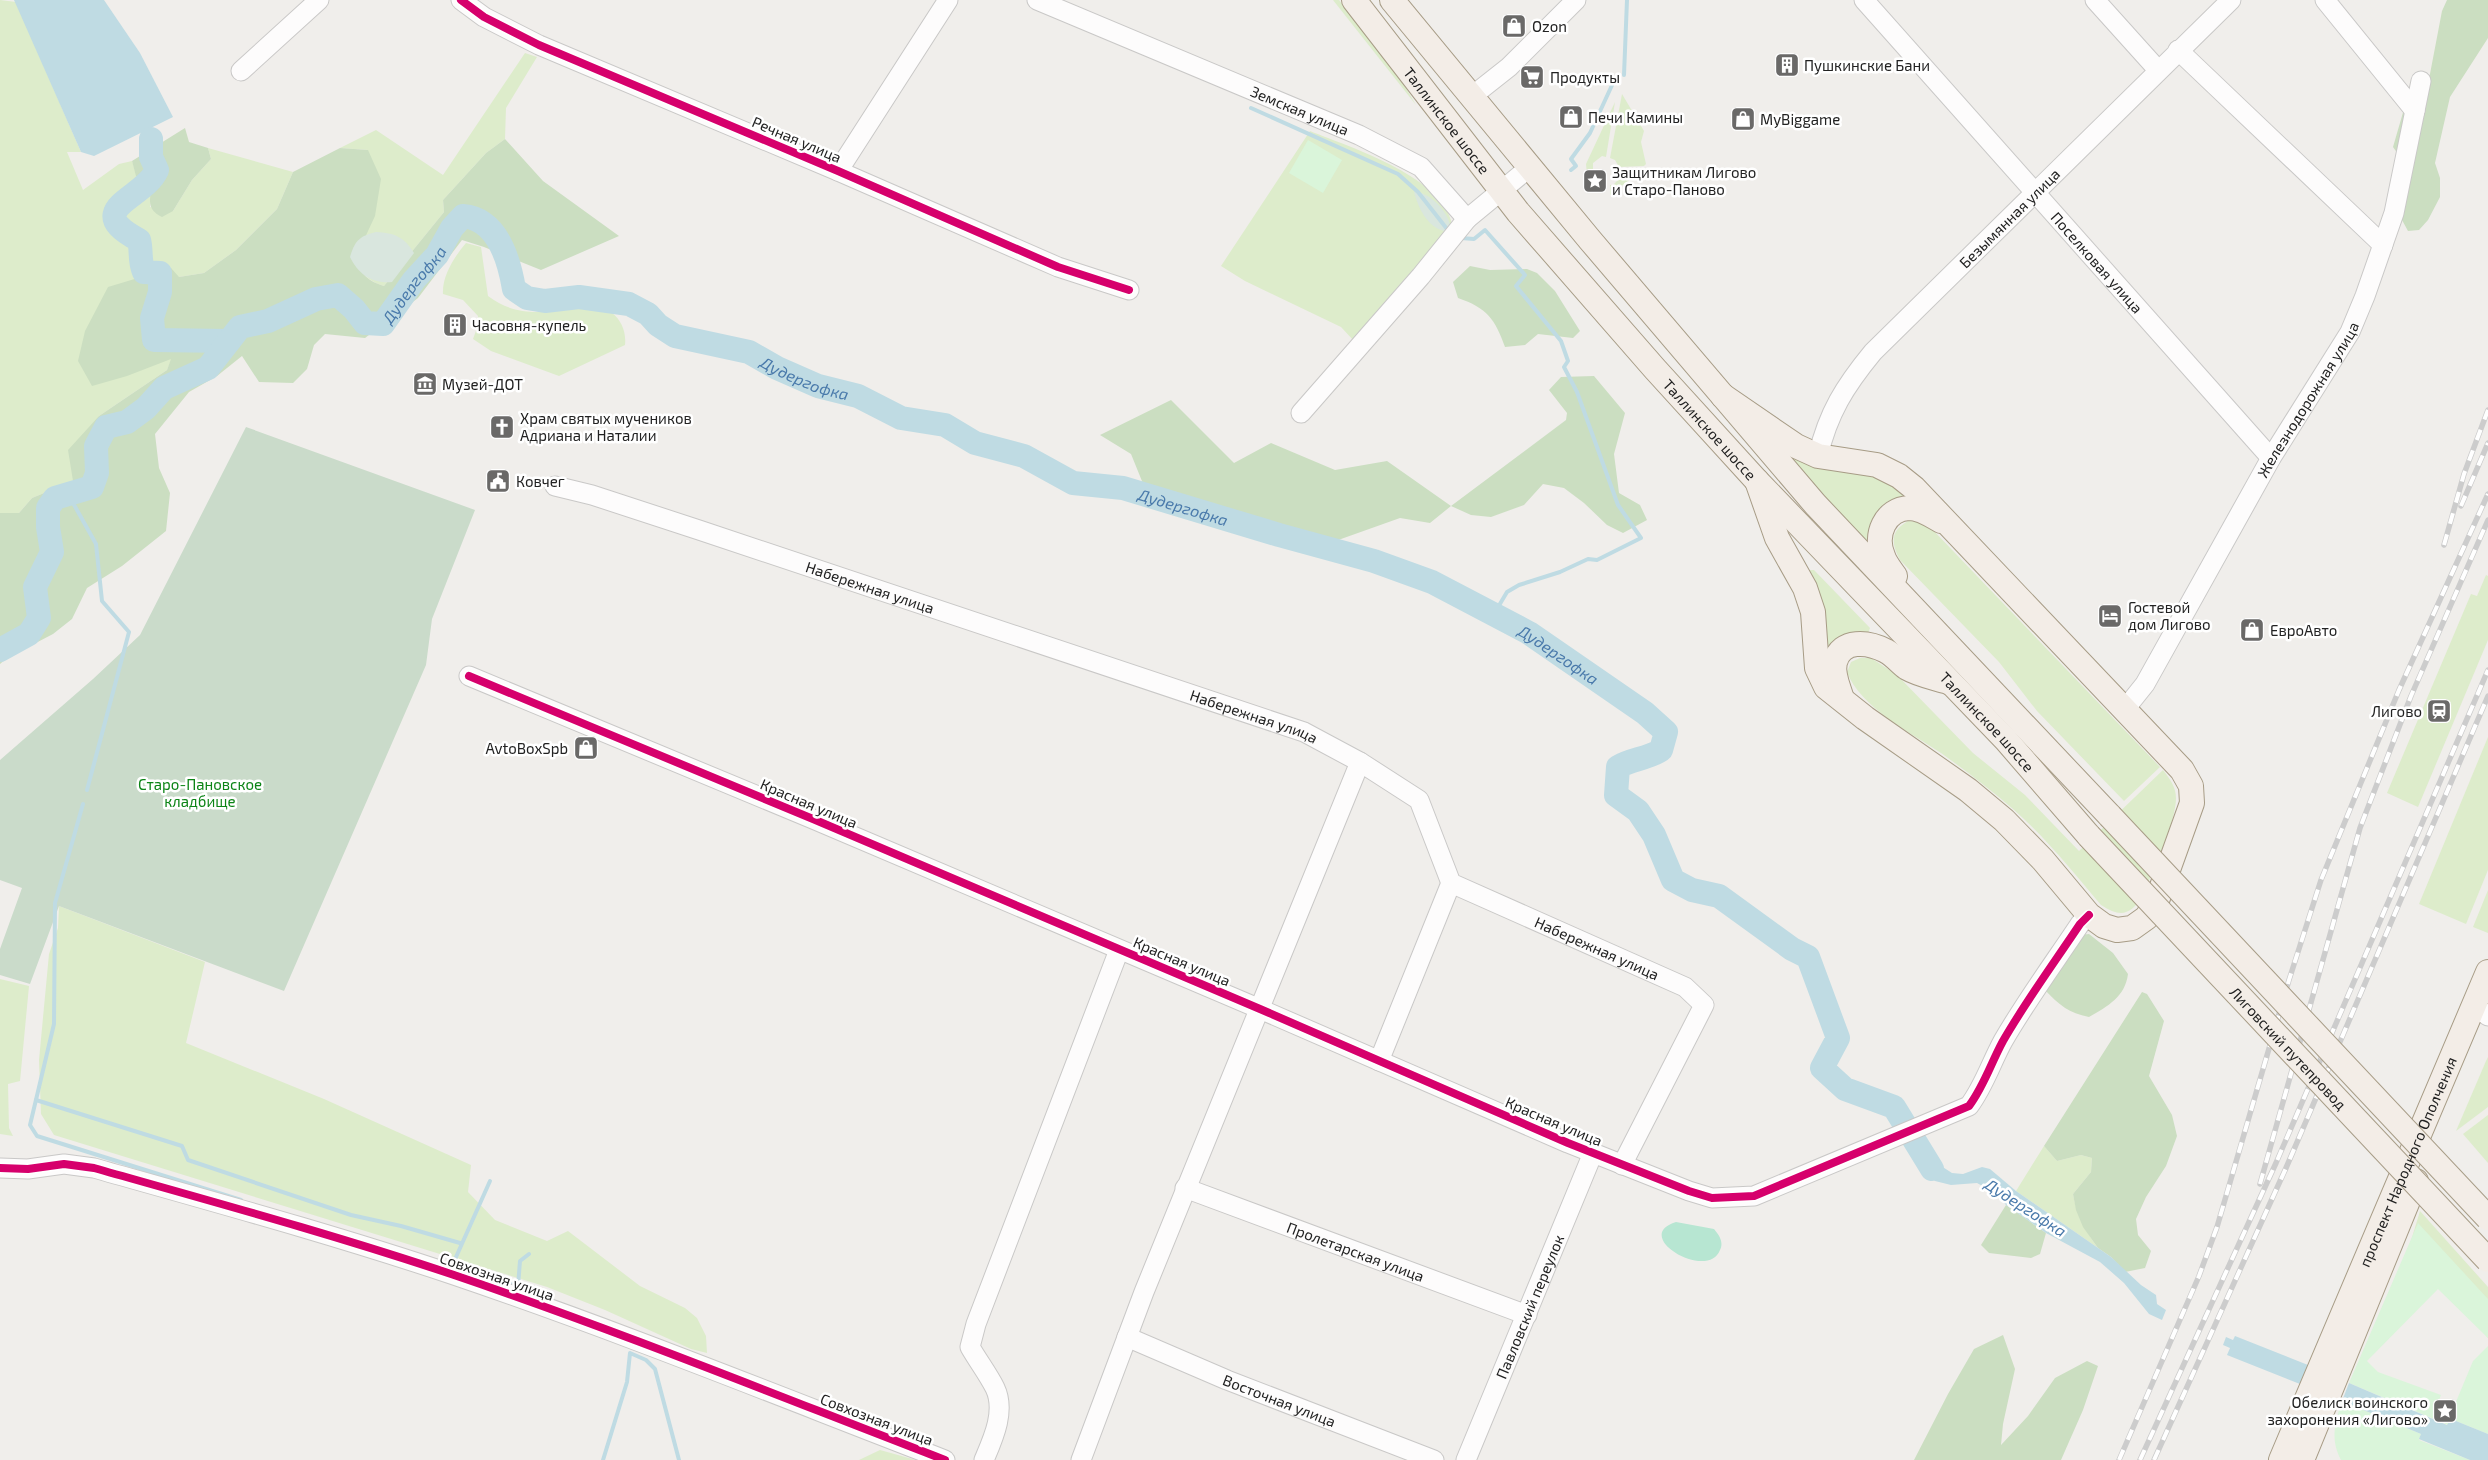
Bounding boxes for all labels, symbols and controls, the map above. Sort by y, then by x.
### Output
shop icon: Ozon [1501,13,1527,39]
place label: Ozon [1532,17,1567,35]
building icon: Пушкинские Бани [1774,52,1800,78]
place label: Пушкинские Бани [1804,56,1930,75]
street label: Таллинское шоссе [1400,63,1494,177]
supermarket icon: Продукты [1519,64,1545,90]
place label: Продукты [1550,68,1620,87]
street label: Земская улица [1248,82,1352,139]
shop icon: Печи Камины [1558,104,1584,130]
shop icon: MyBiggame [1730,106,1756,132]
place label: Печи Камины [1588,108,1683,126]
place label: MyBiggame [1760,110,1840,128]
street label: Речная улица [749,112,844,167]
place label: Защитникам Лигово и Старо-Паново [1612,163,1756,198]
street label: Безымянная улица [1955,165,2063,271]
place icon: Защитникам Лигово и Старо-Паново [1582,168,1608,194]
street label: Поселковая улица [2048,208,2147,317]
water label: Дудергофка [377,243,450,327]
building icon: Часовня-купель [442,312,468,338]
place label: Часовня-купель [472,316,587,335]
street label: Железнодорожная улица [2253,319,2362,480]
water label: Дудергофка [757,351,851,403]
museum icon: Музей-ДОТ [412,371,438,397]
place label: Музей-ДОТ [442,375,523,394]
street label: Таллинское шоссе [1659,375,1760,484]
place label: Храм святых мучеников Адриана и Наталии [520,409,692,444]
church icon: Храм святых мучеников Адриана и Наталии [489,414,515,440]
public building icon: Ковчег [485,468,511,494]
place label: Ковчег [516,472,565,490]
water label: Дудергофка [1135,483,1231,529]
street label: Набережная улица [804,557,937,617]
place label: Гостевой дом Лигово [2128,598,2211,633]
hotel icon: Гостевой дом Лигово [2097,603,2123,629]
shop icon: ЕвроАвто [2239,617,2265,643]
water label: Дудергофка [1515,619,1603,688]
place label: ЕвроАвто [2270,621,2337,639]
street label: Таллинское шоссе [1936,668,2038,775]
street label: Набережная улица [1188,686,1321,747]
station icon: Лигово [2426,698,2452,724]
place label: Лигово [2371,702,2422,720]
shop icon: AvtoBoxSpb [573,735,599,761]
place label: AvtoBoxSpb [486,739,568,757]
street label: Красная улица [757,774,860,832]
park label: Старо-Пановское кладбище [138,775,262,810]
street label: Набережная улица [1532,912,1662,983]
street label: Красная улица [1130,932,1233,990]
street label: Лиговский путепровод [2226,983,2351,1113]
street label: проспект Народного Ополчения [2355,1054,2460,1270]
street label: Красная улица [1502,1092,1605,1150]
water label: Дудергофка [1981,1173,2070,1240]
street label: Пролетарская улица [1284,1218,1427,1285]
street label: Павловский переулок [1492,1232,1567,1381]
street label: Совхозная улица [437,1248,556,1305]
street label: Восточная улица [1220,1370,1338,1430]
street label: Совхозная улица [818,1389,936,1450]
place label: Обелиск воинского захоронения «Лигово» [2267,1393,2428,1428]
place icon: Обелиск воинского захоронения «Лигово» [2432,1398,2458,1424]

